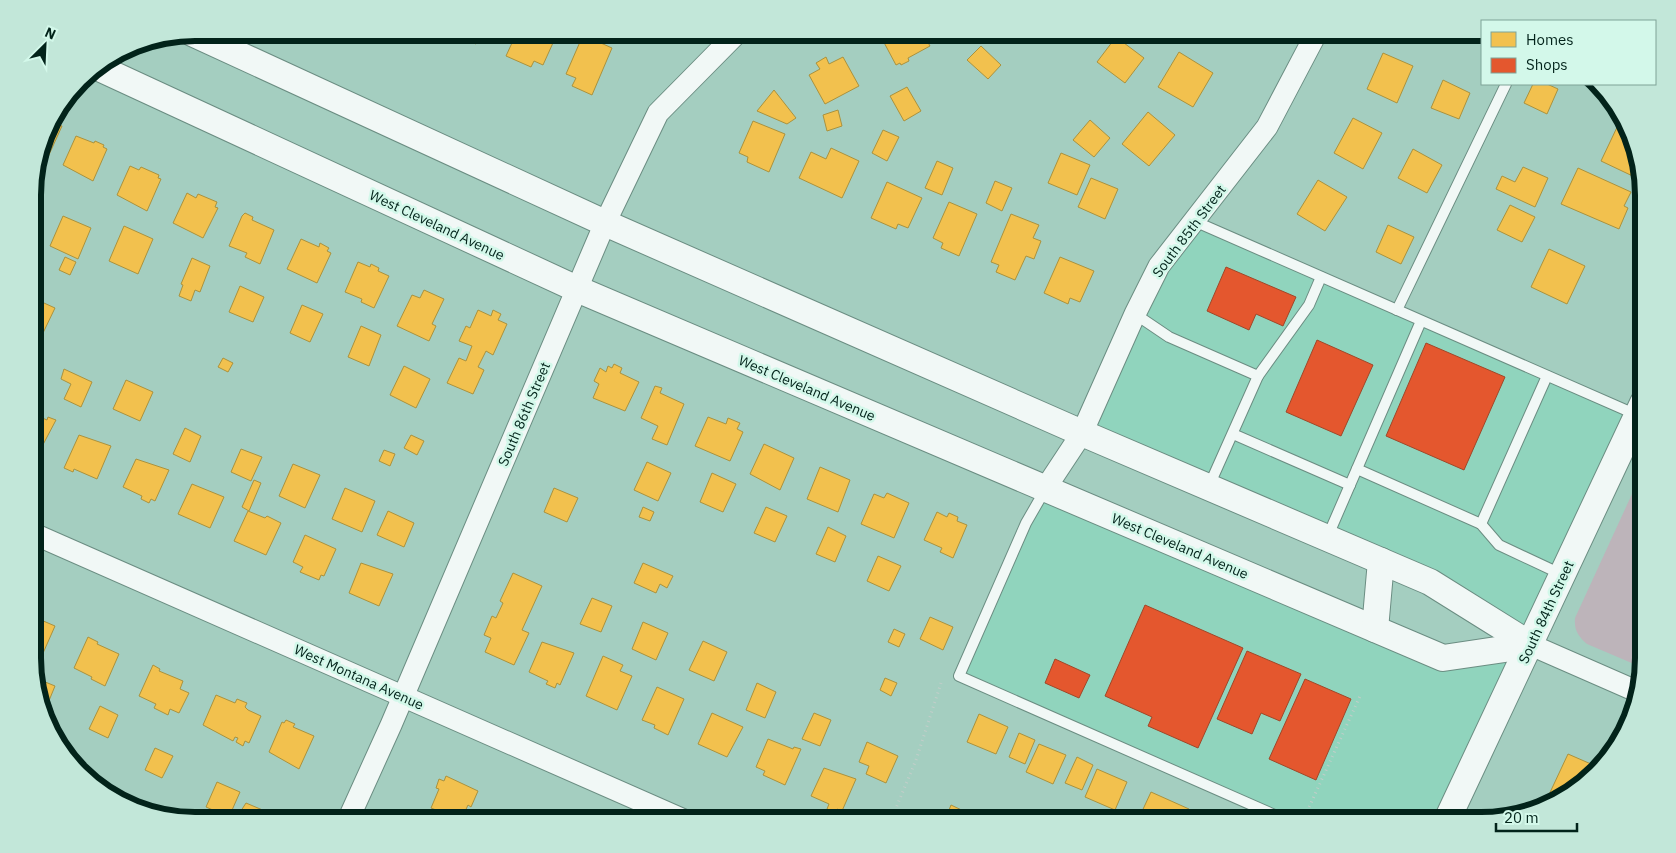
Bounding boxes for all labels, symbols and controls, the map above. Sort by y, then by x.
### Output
north arrow [20,20,70,70]
legend [1481,20,1656,85]
text: N [42,23,59,43]
text: Homes [1526,30,1574,49]
text: Shops [1526,55,1568,74]
street label: South 85th Street [1148,181,1230,281]
street label: West Cleveland Avenue [367,186,508,264]
street label: West Cleveland Avenue [736,351,878,425]
street label: South 86th Street [494,359,554,469]
street label: West Cleveland Avenue [1109,509,1251,583]
street label: South 84th Street [1514,558,1578,666]
street label: West Montana Avenue [291,640,427,714]
scale bar [1496,800,1577,832]
text: 20 m [1504,808,1539,827]

